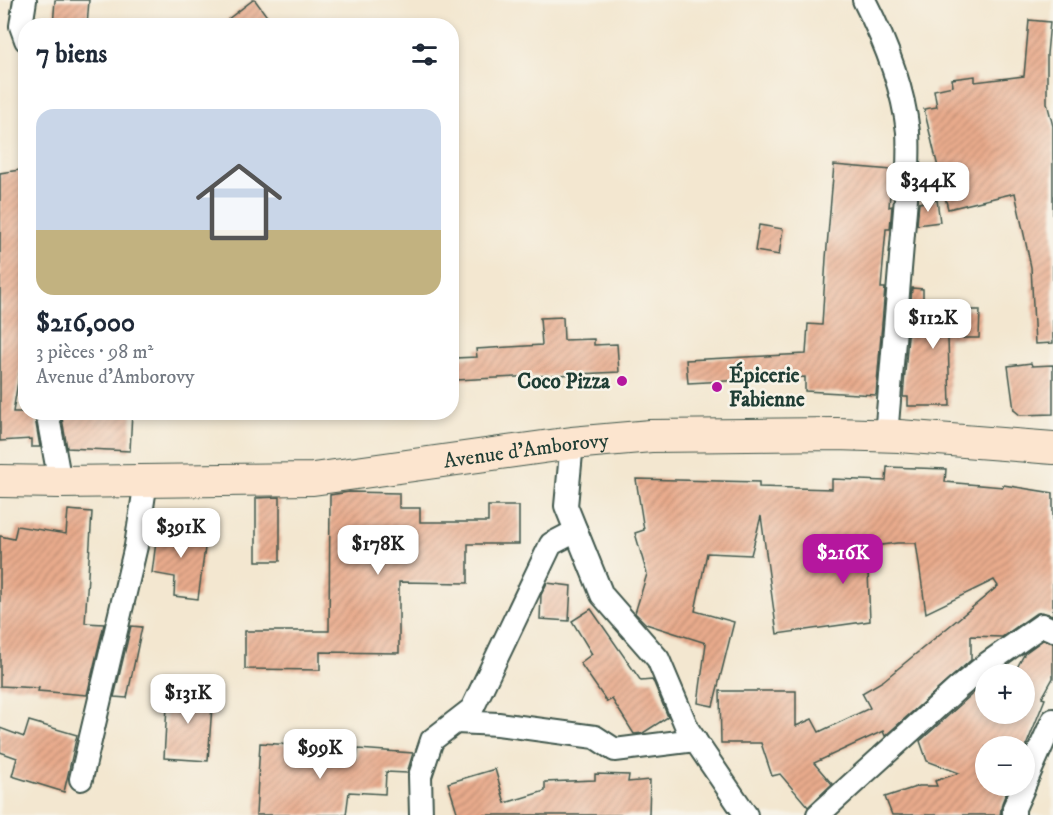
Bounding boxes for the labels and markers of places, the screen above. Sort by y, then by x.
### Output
pin: $344K [886,162,970,213]
pin: $112K [891,299,975,350]
place label: Épicerie Fabienne [729,361,805,413]
place label: Coco Pizza [517,369,611,395]
marker: Coco Pizza [615,374,629,388]
marker: Épicerie Fabienne [710,380,724,394]
pin: $391K [139,508,223,559]
pin: $178K [336,525,420,576]
pin: $216K [801,534,885,585]
pin: $131K [146,674,230,725]
pin: $99K [284,729,356,780]

